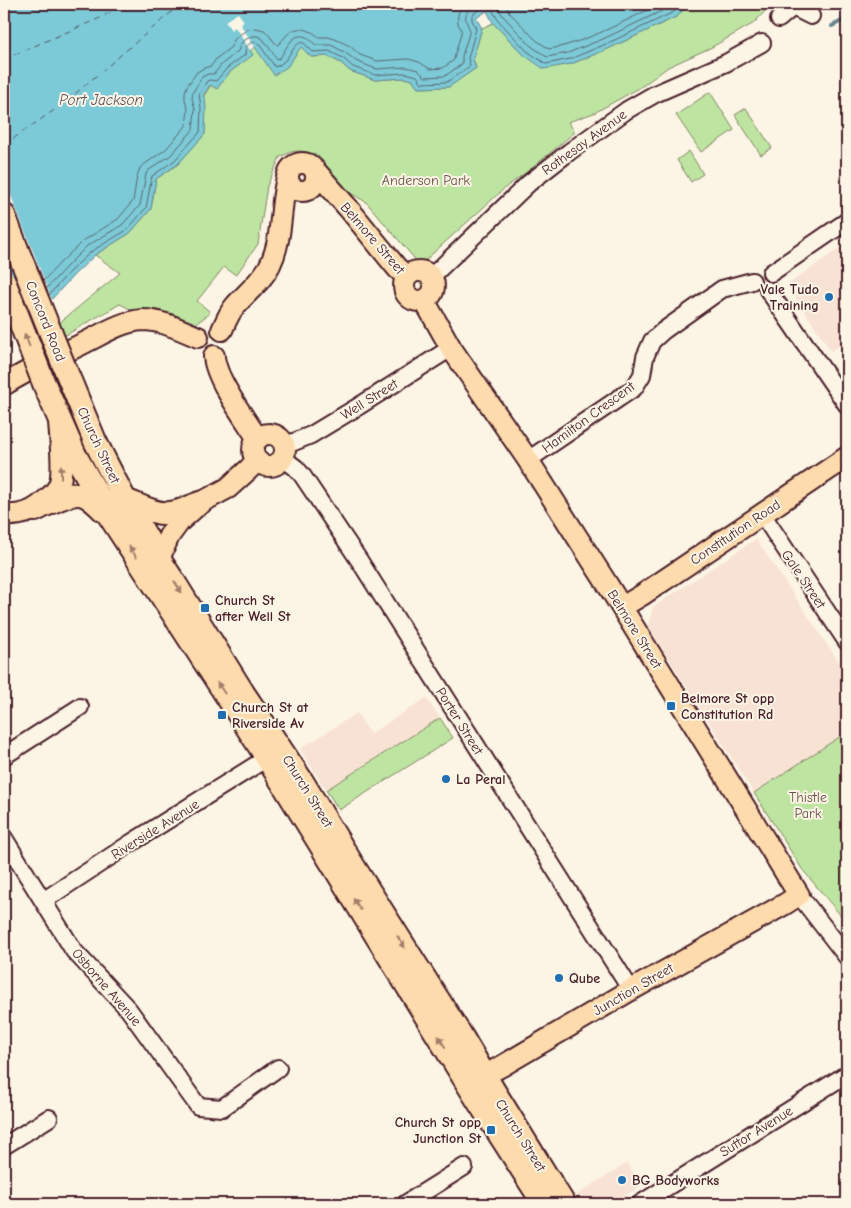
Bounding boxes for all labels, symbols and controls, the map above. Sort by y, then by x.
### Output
water label: Port Jackson [59,91,143,109]
street label: Rothesay Avenue [539,106,630,179]
park label: Anderson Park [382,172,470,189]
street label: Belmore Street [337,199,409,279]
street label: Concord Road [22,278,69,364]
place label: Vale Tudo Training [761,281,819,314]
marker: Vale Tudo Training [823,291,835,303]
one-way arrow [23,332,31,347]
street label: Well Street [338,375,402,424]
street label: Hamilton Crescent [538,377,639,457]
street label: Church Street [73,404,124,487]
one-way arrow [57,463,65,479]
street label: Constitution Road [687,496,784,569]
one-way arrow [128,545,137,559]
street label: Gale Street [778,547,830,613]
one-way arrow [173,580,182,593]
street label: Belmore Street [604,587,666,673]
place label: Church St after Well St [215,592,291,625]
marker: Church St after Well St [199,602,211,614]
one-way arrow [217,681,226,695]
street label: Porter Street [432,684,487,759]
place label: Belmore St opp Constitution Rd [681,690,774,723]
place label: Church St at Riverside Av [232,699,309,732]
marker: Belmore St opp Constitution Rd [665,700,677,712]
marker: Church St at Riverside Av [216,709,228,721]
street label: Church Street [279,752,337,832]
place label: La Peral [456,771,506,788]
marker: La Peral [440,773,452,785]
park label: Thistle Park [789,789,827,822]
street label: Riverside Avenue [108,796,202,863]
one-way arrow [353,897,362,910]
one-way arrow [396,935,405,948]
street label: Osborne Avenue [68,945,145,1030]
street label: Junction Street [590,959,677,1019]
place label: Qube [569,970,600,987]
marker: Qube [553,972,565,984]
one-way arrow [438,1036,447,1049]
street label: Church Street [492,1096,550,1176]
street label: Suttor Avenue [717,1102,796,1161]
place label: Church St opp Junction St [395,1114,481,1147]
marker: Church St opp Junction St [485,1124,497,1136]
place label: BG Bodyworks [632,1172,719,1189]
marker: BG Bodyworks [616,1174,628,1186]

